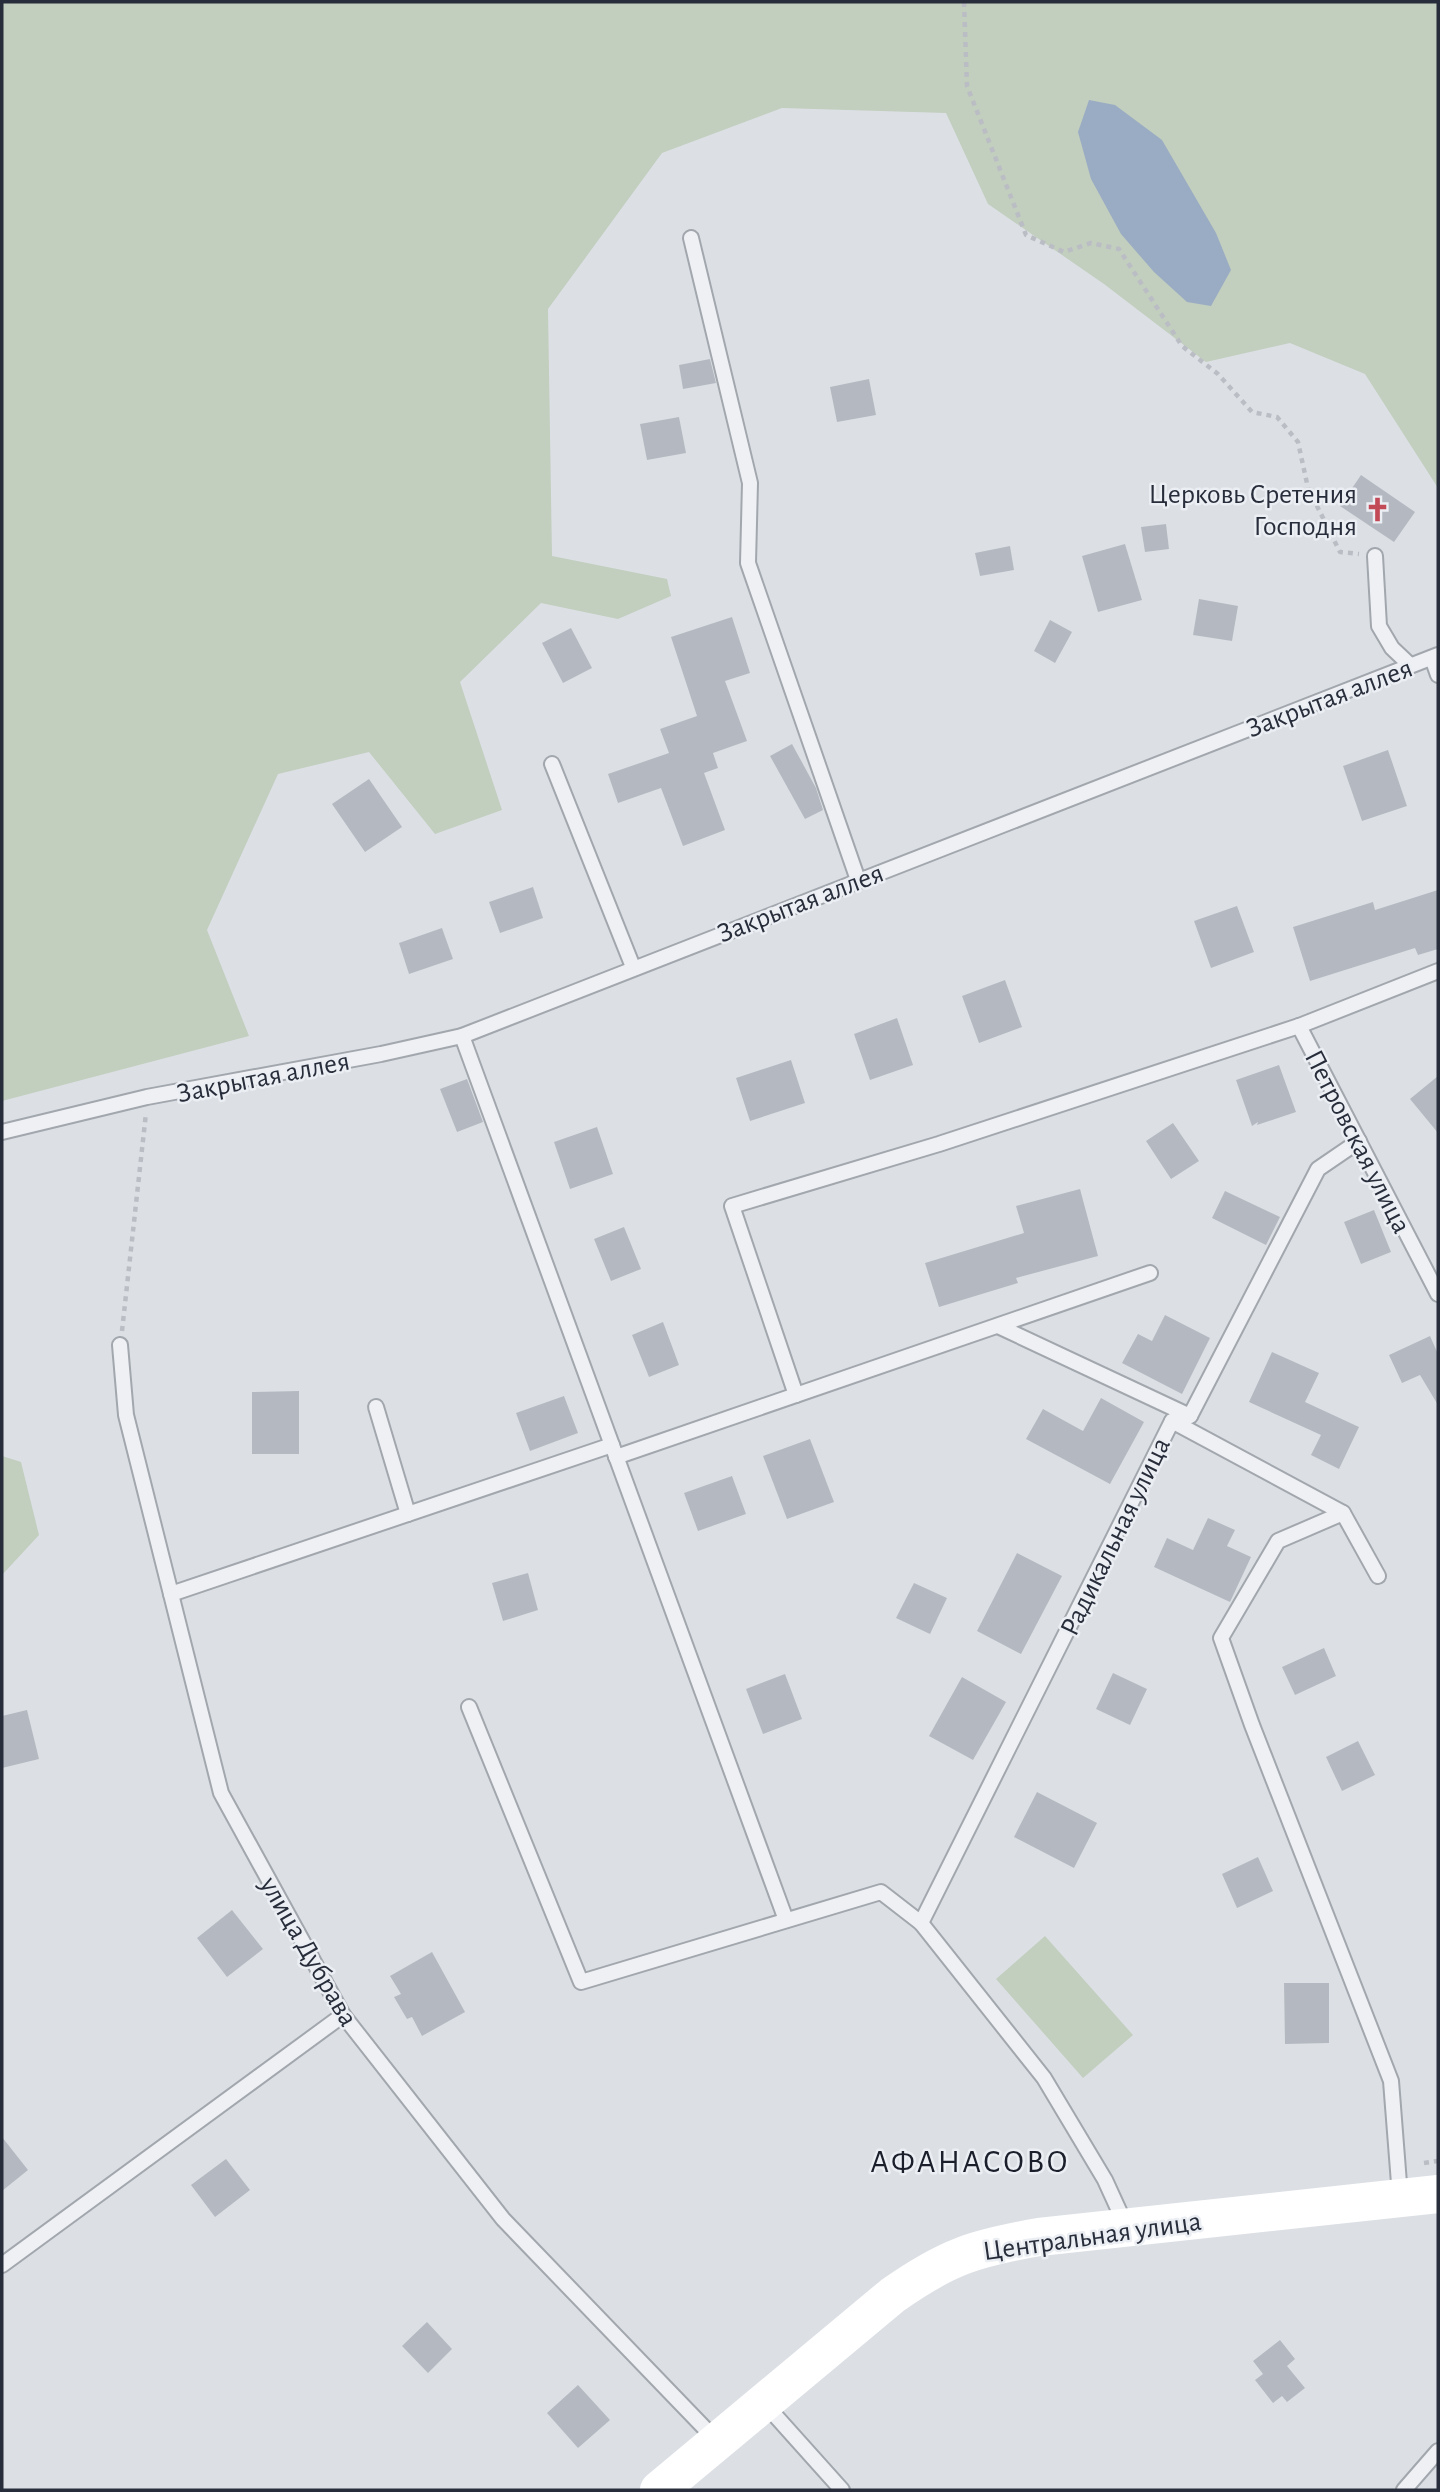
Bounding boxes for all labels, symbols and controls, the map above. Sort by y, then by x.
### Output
place label: Церковь Сретения Господня [1148,481,1357,541]
church icon: Церковь Сретения Господня [1363,495,1391,523]
street label: Закрытая аллея [1243,654,1417,743]
street label: Закрытая аллея [714,859,888,948]
street label: Петровская улица [1299,1046,1416,1238]
street label: Закрытая аллея [175,1047,352,1108]
street label: Радикальная улица [1056,1433,1176,1640]
street label: улица Дубрава [254,1872,362,2032]
district label: АФАНАСОВО [870,2146,1070,2178]
street label: Центральная улица [981,2208,1204,2266]

